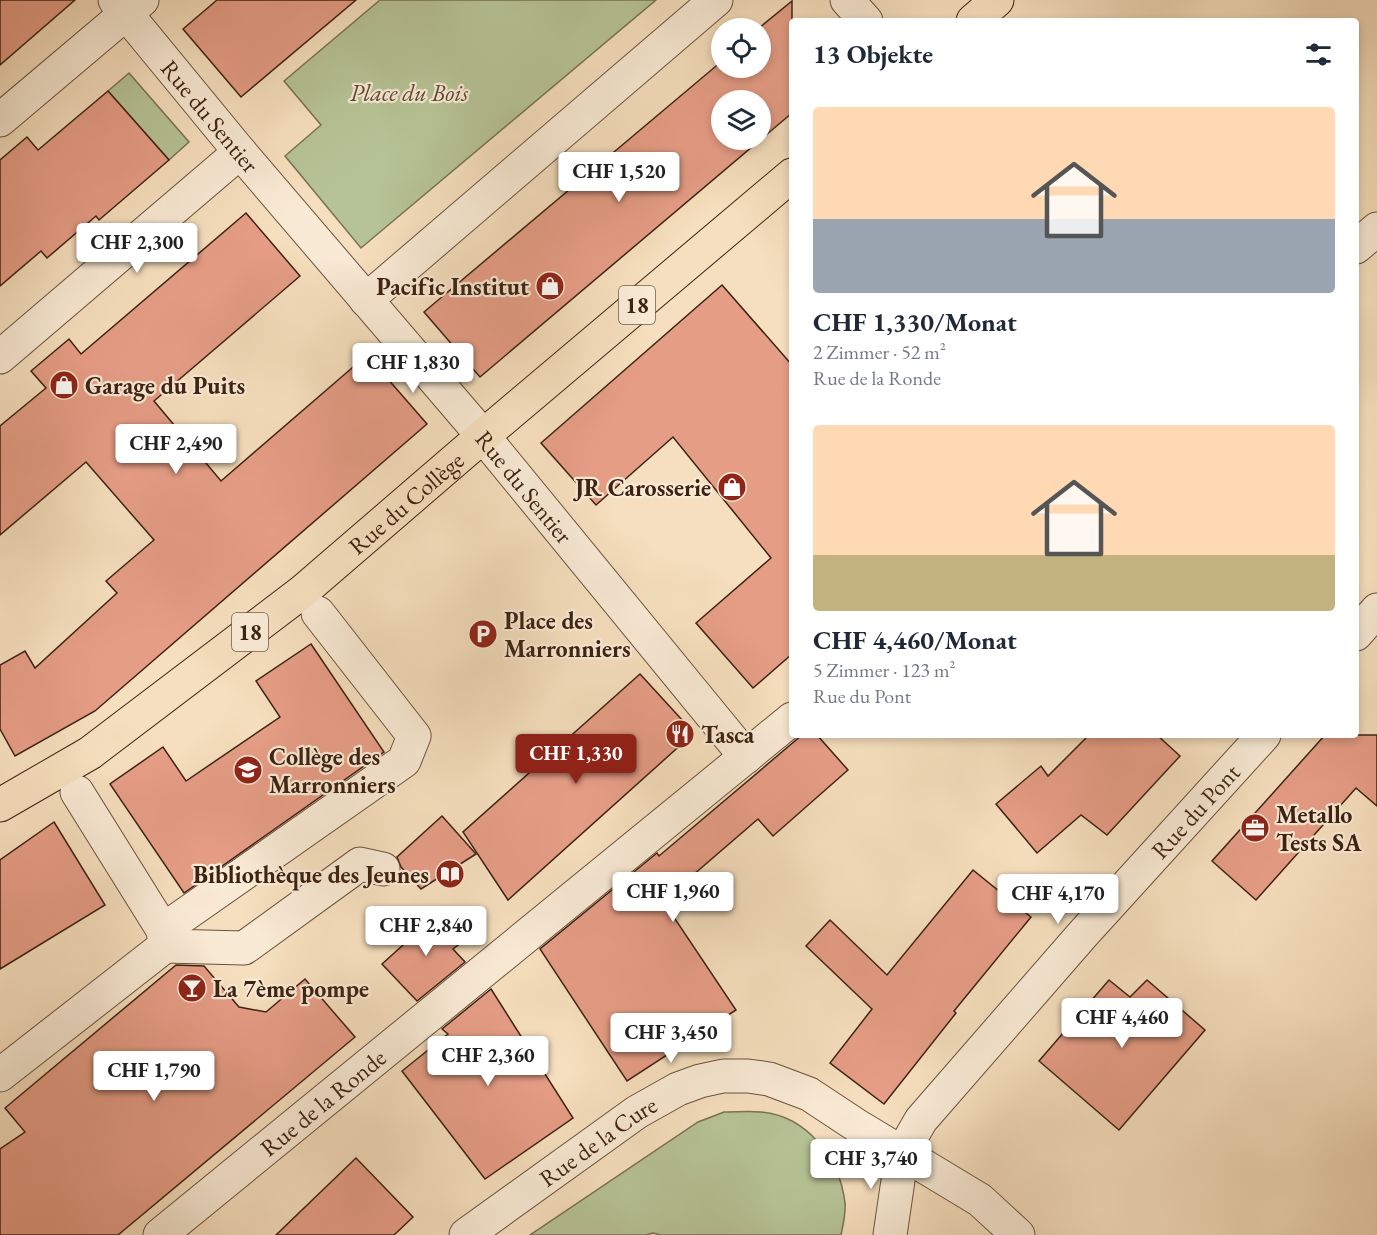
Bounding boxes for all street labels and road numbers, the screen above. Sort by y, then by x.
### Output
street label: Rue du Sentier [155,53,266,179]
road number: 18 [619,286,655,324]
street label: Rue du Sentier [469,424,580,550]
street label: Rue du Collège [341,444,470,561]
road number: 18 [232,613,268,651]
street label: Rue du Pont [1144,757,1246,865]
street label: Rue de la Ronde [253,1042,392,1163]
street label: Rue de la Cure [533,1089,662,1193]

